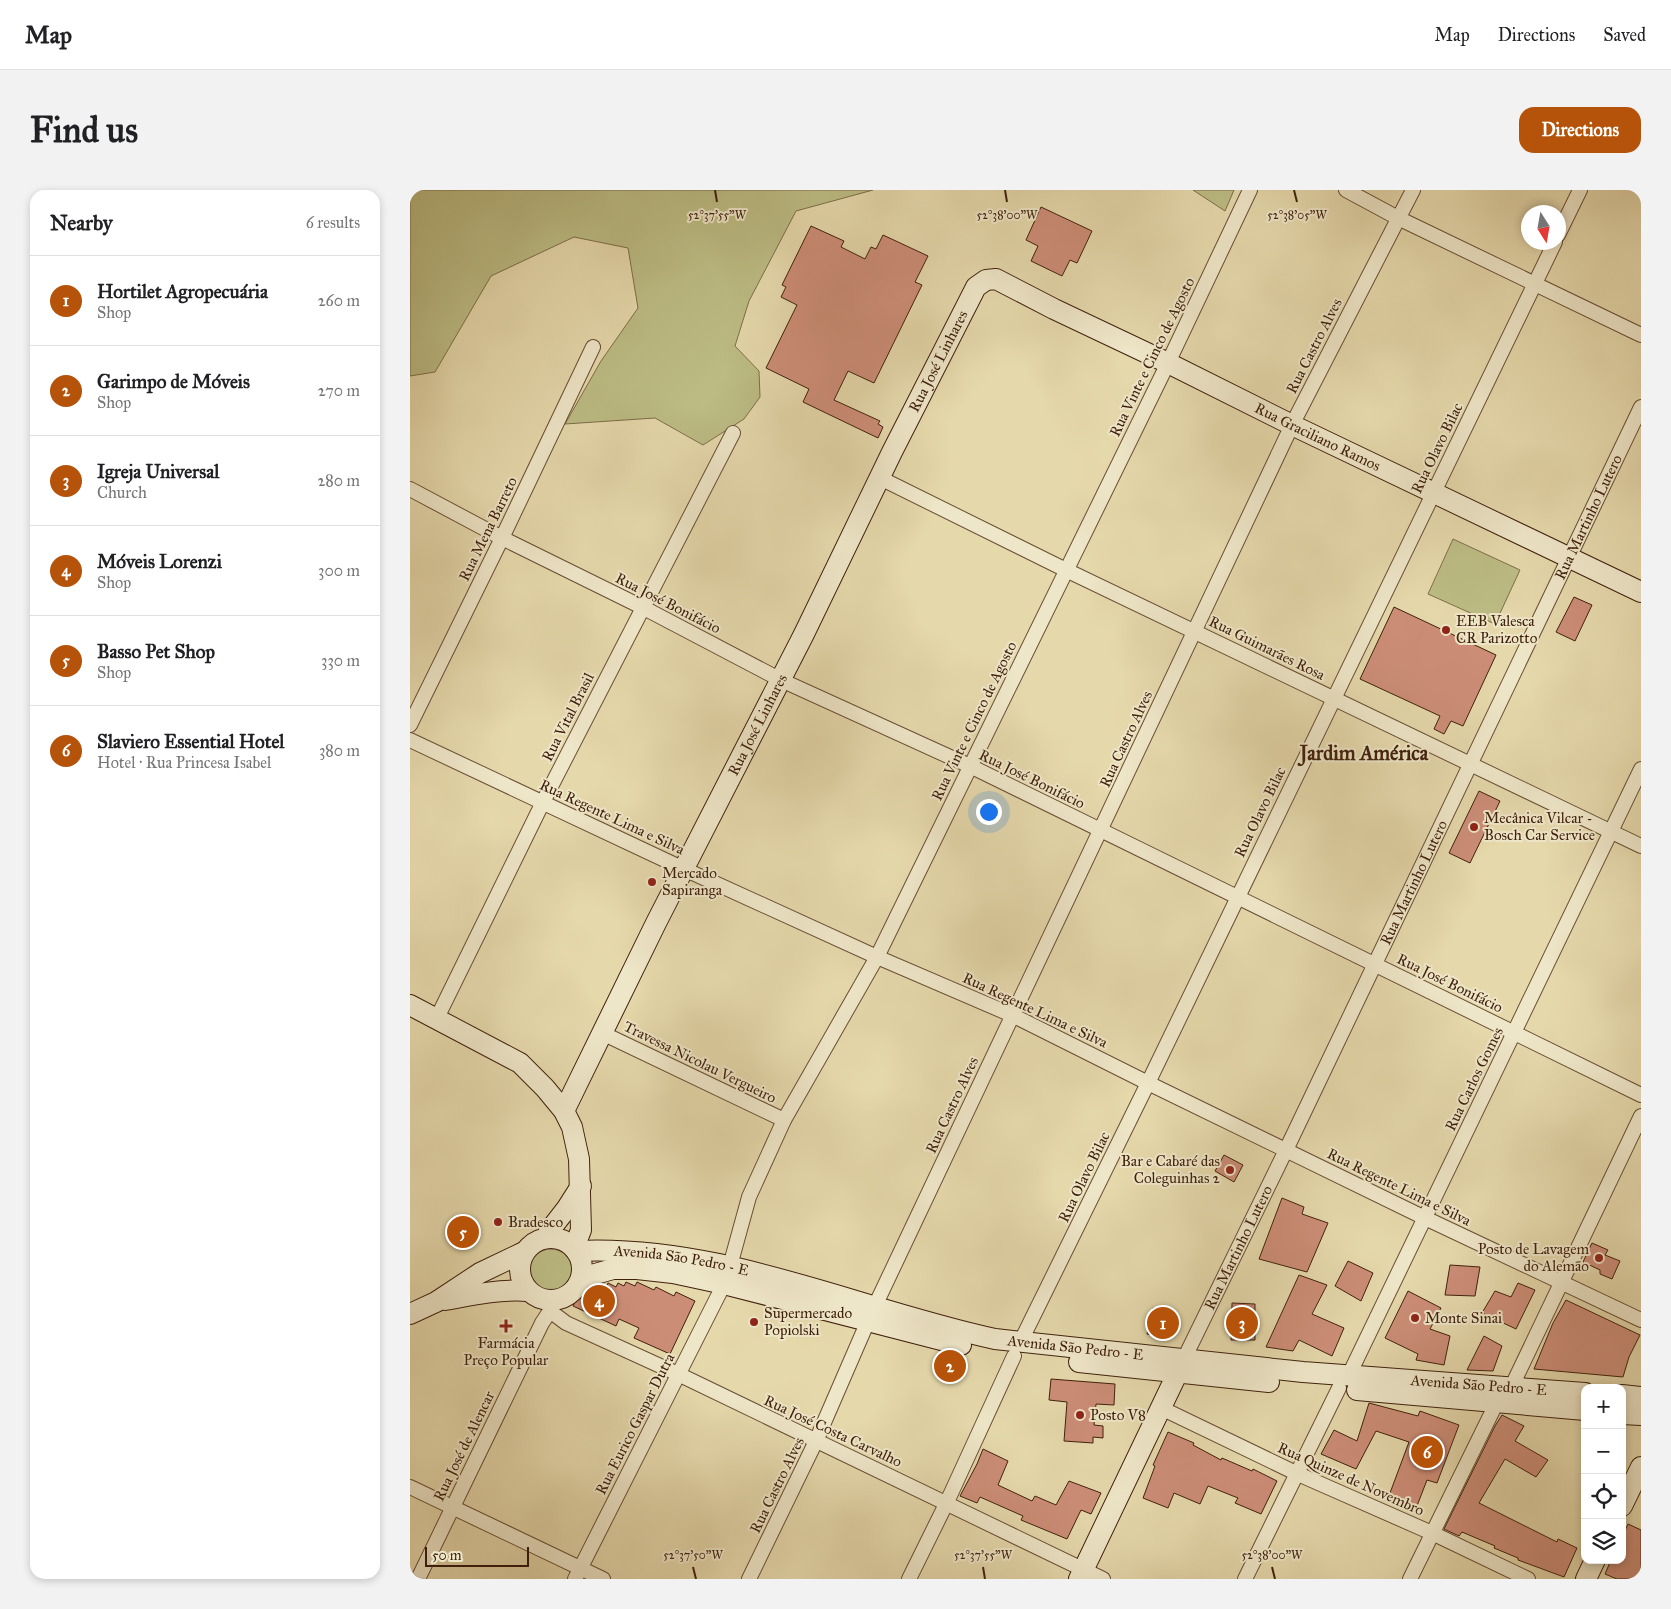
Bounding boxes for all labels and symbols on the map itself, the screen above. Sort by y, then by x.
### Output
north arrow [1521,205,1566,250]
text: 52°37'55"W [688,208,747,222]
text: 52°38'00"W [977,208,1038,222]
text: 52°38'05"W [1267,208,1327,222]
street label: Rua Vinte e Cinco de Agosto [1106,274,1199,439]
street label: Rua Castro Alves [1282,295,1346,397]
street label: Rua José Linhares [905,307,972,415]
street label: Rua Graciliano Ramos [1252,399,1384,475]
street label: Rua Olavo Bilac [1407,400,1467,496]
street label: Rua Martinho Lutero [1551,452,1626,582]
street label: Rua Mena Barreto [455,474,521,584]
street label: Rua José Bonifácio [612,569,724,638]
street label: Rua Guimarães Rosa [1206,612,1329,684]
place label: EEB Valesca CR Parizotto [1456,612,1538,647]
marker: EEB Valesca CR Parizotto [1440,624,1452,636]
street label: Rua Vinte e Cinco de Agosto [928,638,1021,803]
street label: Rua Vital Brasil [538,669,598,764]
street label: Rua José Linhares [724,671,791,779]
street label: Rua Castro Alves [1096,688,1156,790]
district label: Jardim América [1297,741,1429,767]
street label: Rua José Bonifácio [976,746,1088,813]
street label: Rua Olavo Bilac [1230,764,1290,860]
street label: Rua Regente Lima e Silva [537,776,688,859]
your location [976,799,1002,825]
place label: Mecânica Vilcar - Bosch Car Service [1484,809,1595,844]
street label: Rua Martinho Lutero [1376,817,1451,948]
marker: Mecânica Vilcar - Bosch Car Service [1468,821,1480,833]
place label: Mercado Sapiranga [662,864,723,899]
marker: Mercado Sapiranga [646,876,658,888]
street label: Rua José Bonifácio [1394,950,1506,1017]
street label: Rua Regente Lima e Silva [960,969,1111,1052]
street label: Travessa Nicolau Vergueiro [621,1017,780,1107]
street label: Rua Carlos Gomes [1441,1024,1507,1134]
street label: Rua Castro Alves [922,1054,982,1156]
street label: Rua Olavo Bilac [1054,1129,1114,1225]
street label: Rua Regente Lima e Silva [1324,1144,1474,1230]
place label: Bar e Cabaré das Coleguinhas 2 [1121,1152,1221,1187]
marker: Bar e Cabaré das Coleguinhas 2 [1224,1164,1236,1176]
street label: Rua Martinho Lutero [1200,1182,1276,1313]
pin: 5 [447,1213,479,1251]
place label: Bradesco [508,1213,563,1231]
marker: Bradesco [492,1216,504,1228]
place label: Posto de Lavagem do Alemão [1478,1240,1589,1275]
street label: Avenida São Pedro - E [612,1242,751,1280]
marker: Posto de Lavagem do Alemão [1593,1252,1605,1264]
pin: 4 [583,1282,615,1320]
place label: Supermercado Popiolski [764,1304,853,1339]
pin: 1 [1147,1304,1179,1342]
pin: 3 [1226,1304,1258,1342]
place label: Monte Sinai [1425,1309,1502,1327]
marker: Monte Sinai [1409,1312,1421,1324]
marker: Supermercado Popiolski [748,1316,760,1328]
marker: Farmácia Preço Popular [500,1320,512,1332]
street label: Avenida São Pedro - E [1006,1331,1145,1364]
place label: Farmácia Preço Popular [464,1334,549,1369]
pin: 2 [934,1347,966,1385]
street label: Rua Eurico Gaspar Dutra [592,1350,679,1498]
street label: Avenida São Pedro - E [1409,1371,1548,1399]
street label: Rua José de Alencar [430,1388,499,1504]
street label: Rua José Costa Carvalho [761,1391,905,1472]
place label: Posto V8 [1090,1406,1146,1424]
marker: Posto V8 [1074,1409,1086,1421]
pin: 6 [1411,1433,1443,1471]
street label: Rua Castro Alves [746,1434,808,1536]
street label: Rua Quinze de Novembro [1275,1439,1427,1520]
scale bar [425,1544,529,1567]
text: 52°37'50"W [663,1548,723,1562]
text: 52°37'55"W [954,1548,1013,1562]
text: 52°38'00"W [1242,1548,1303,1562]

